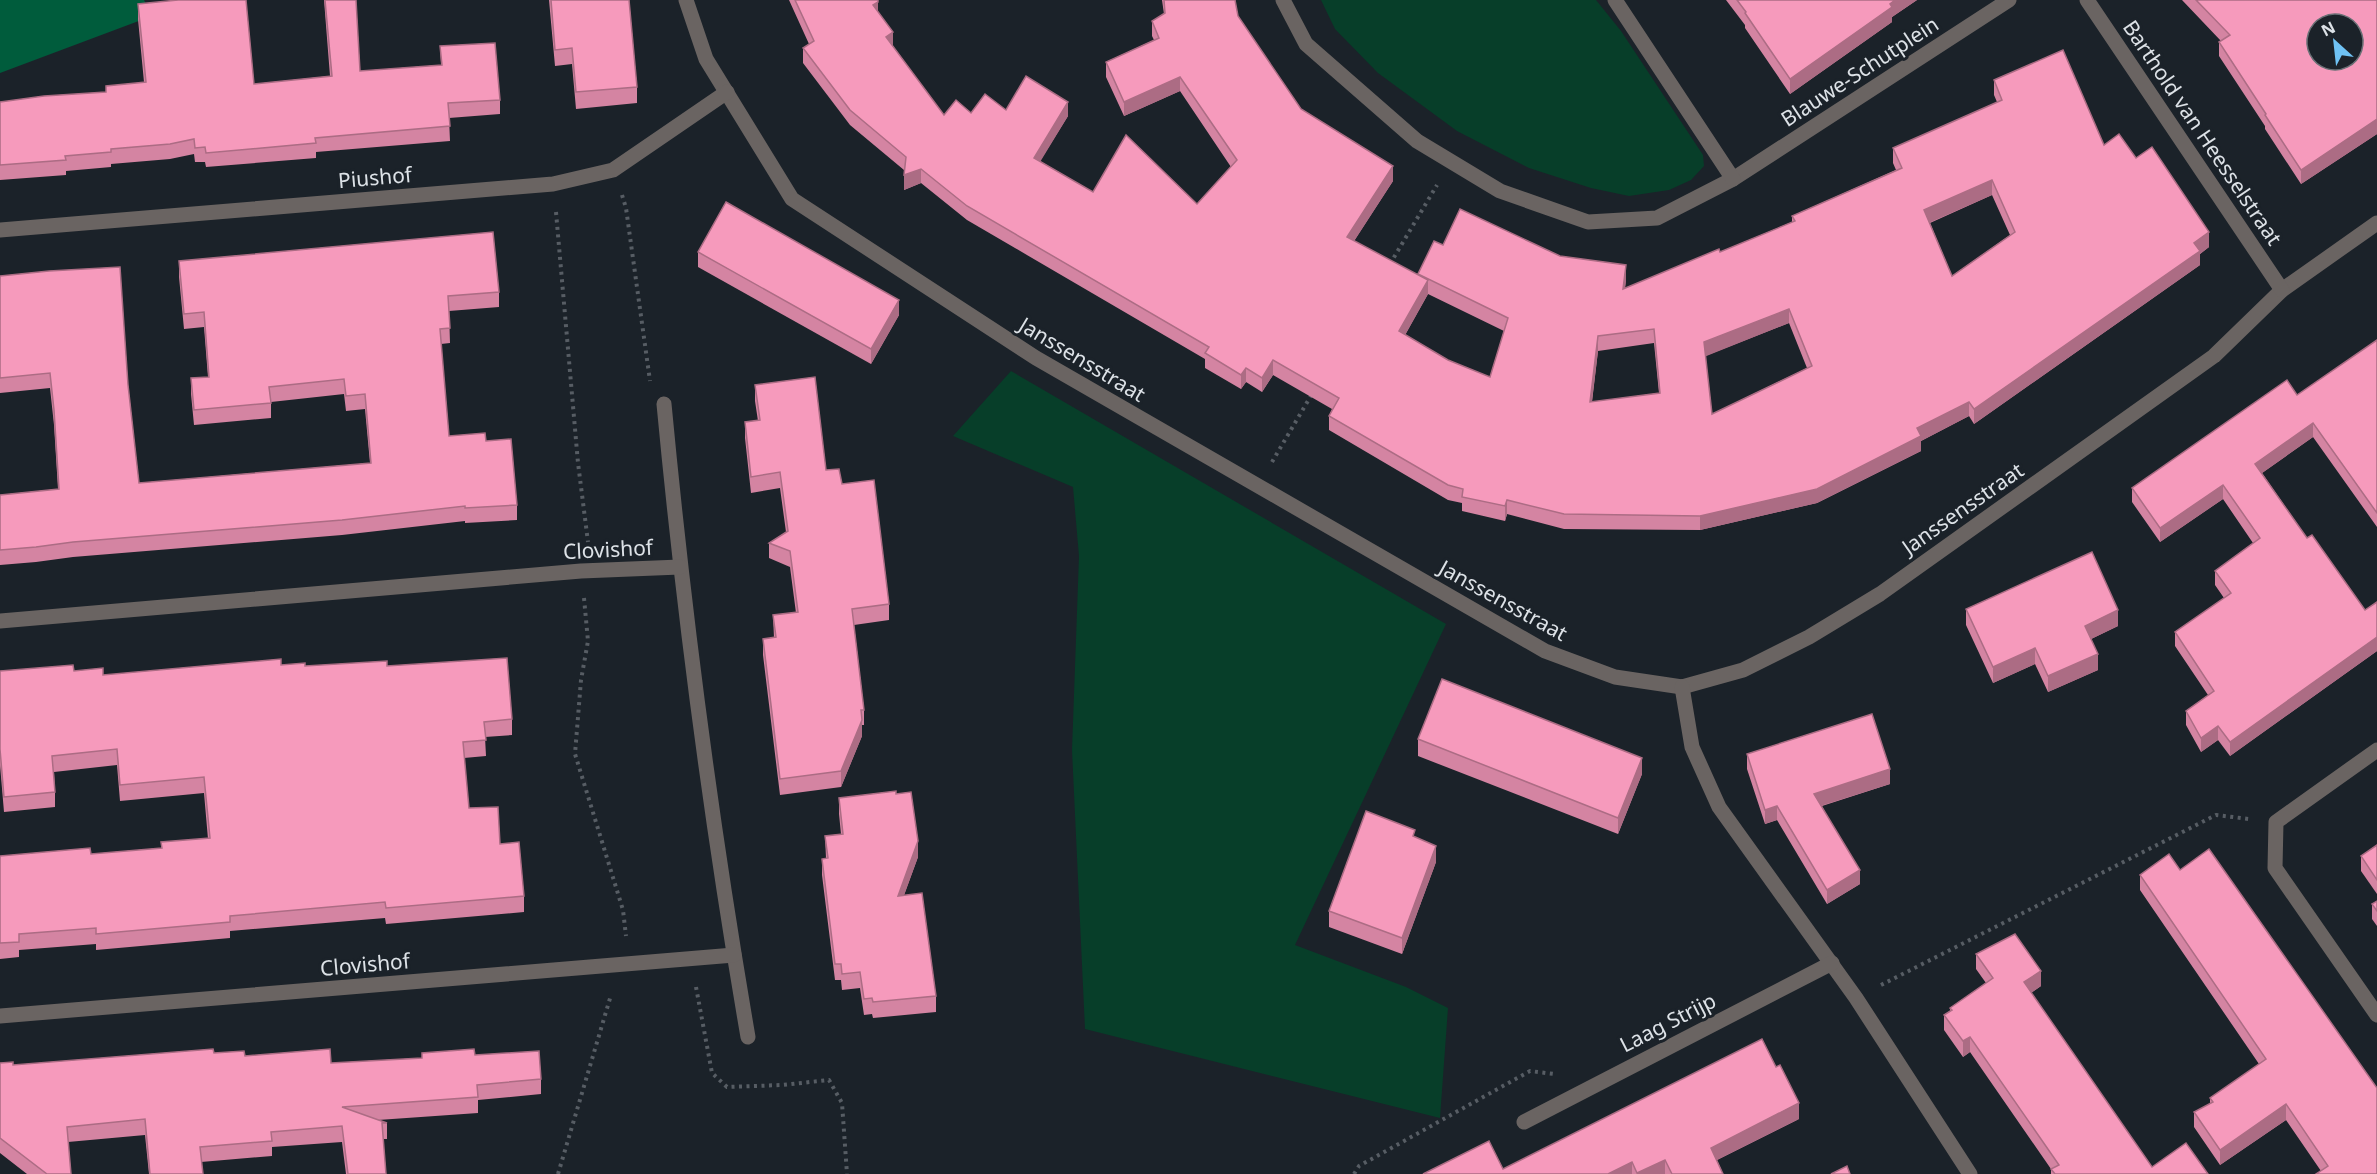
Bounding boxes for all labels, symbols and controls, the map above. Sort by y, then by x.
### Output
street label: Blauwe-Schutplein [1775,10,1944,133]
north arrow [2305,12,2365,72]
street label: Barthold van Heesselstraat [2117,14,2289,251]
text: N [2317,16,2339,41]
street label: Piushof [337,160,415,194]
street label: Janssensstraat [1013,309,1151,408]
street label: Janssensstraat [1894,456,2029,562]
street label: Clovishof [562,533,655,565]
street label: Janssensstraat [1433,552,1573,647]
street label: Clovishof [319,946,413,982]
street label: Laag Strijp [1615,986,1720,1058]

